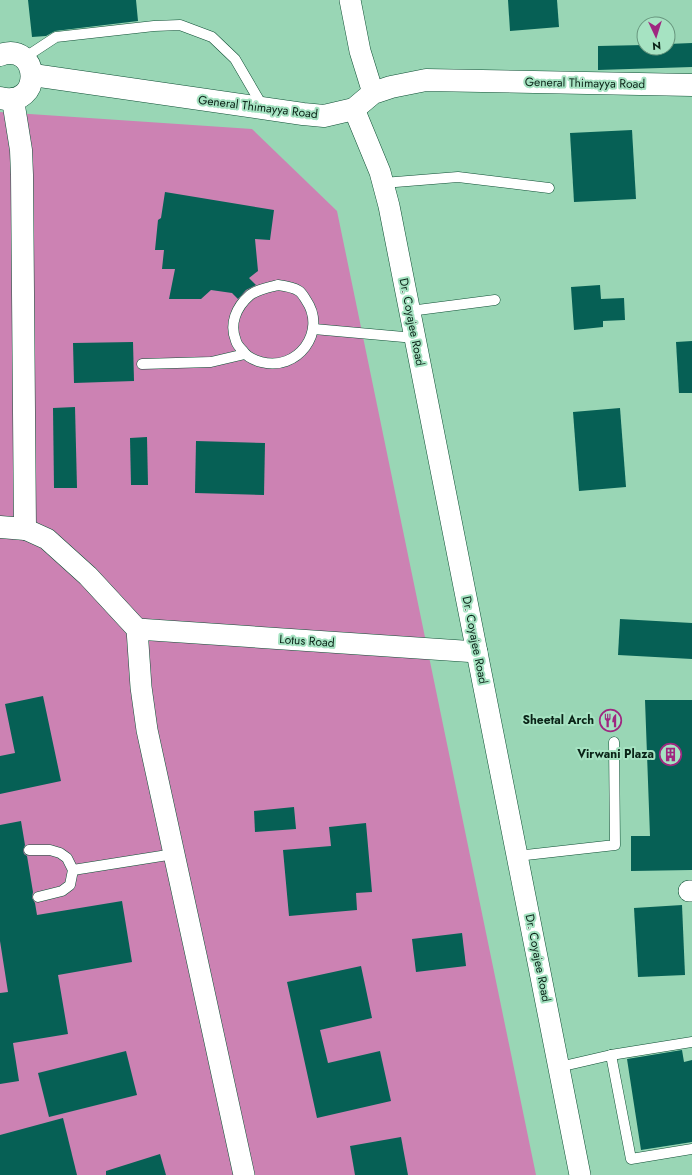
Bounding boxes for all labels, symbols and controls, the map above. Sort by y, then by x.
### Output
north arrow [636,16,676,56]
text: N [652,38,662,54]
street label: General Thimayya Road [525,73,645,93]
street label: General Thimayya Road [197,91,319,123]
street label: Dr. Coyajee Road [395,276,429,368]
street label: Dr. Coyajee Road [458,594,492,686]
street label: Lotus Road [279,630,335,652]
restaurant icon: Sheetal Arch [597,707,623,733]
place label: Sheetal Arch [522,711,594,729]
building icon: Virwani Plaza [657,741,683,767]
place label: Virwani Plaza [576,745,654,763]
street label: Dr. Coyajee Road [521,912,555,1004]

